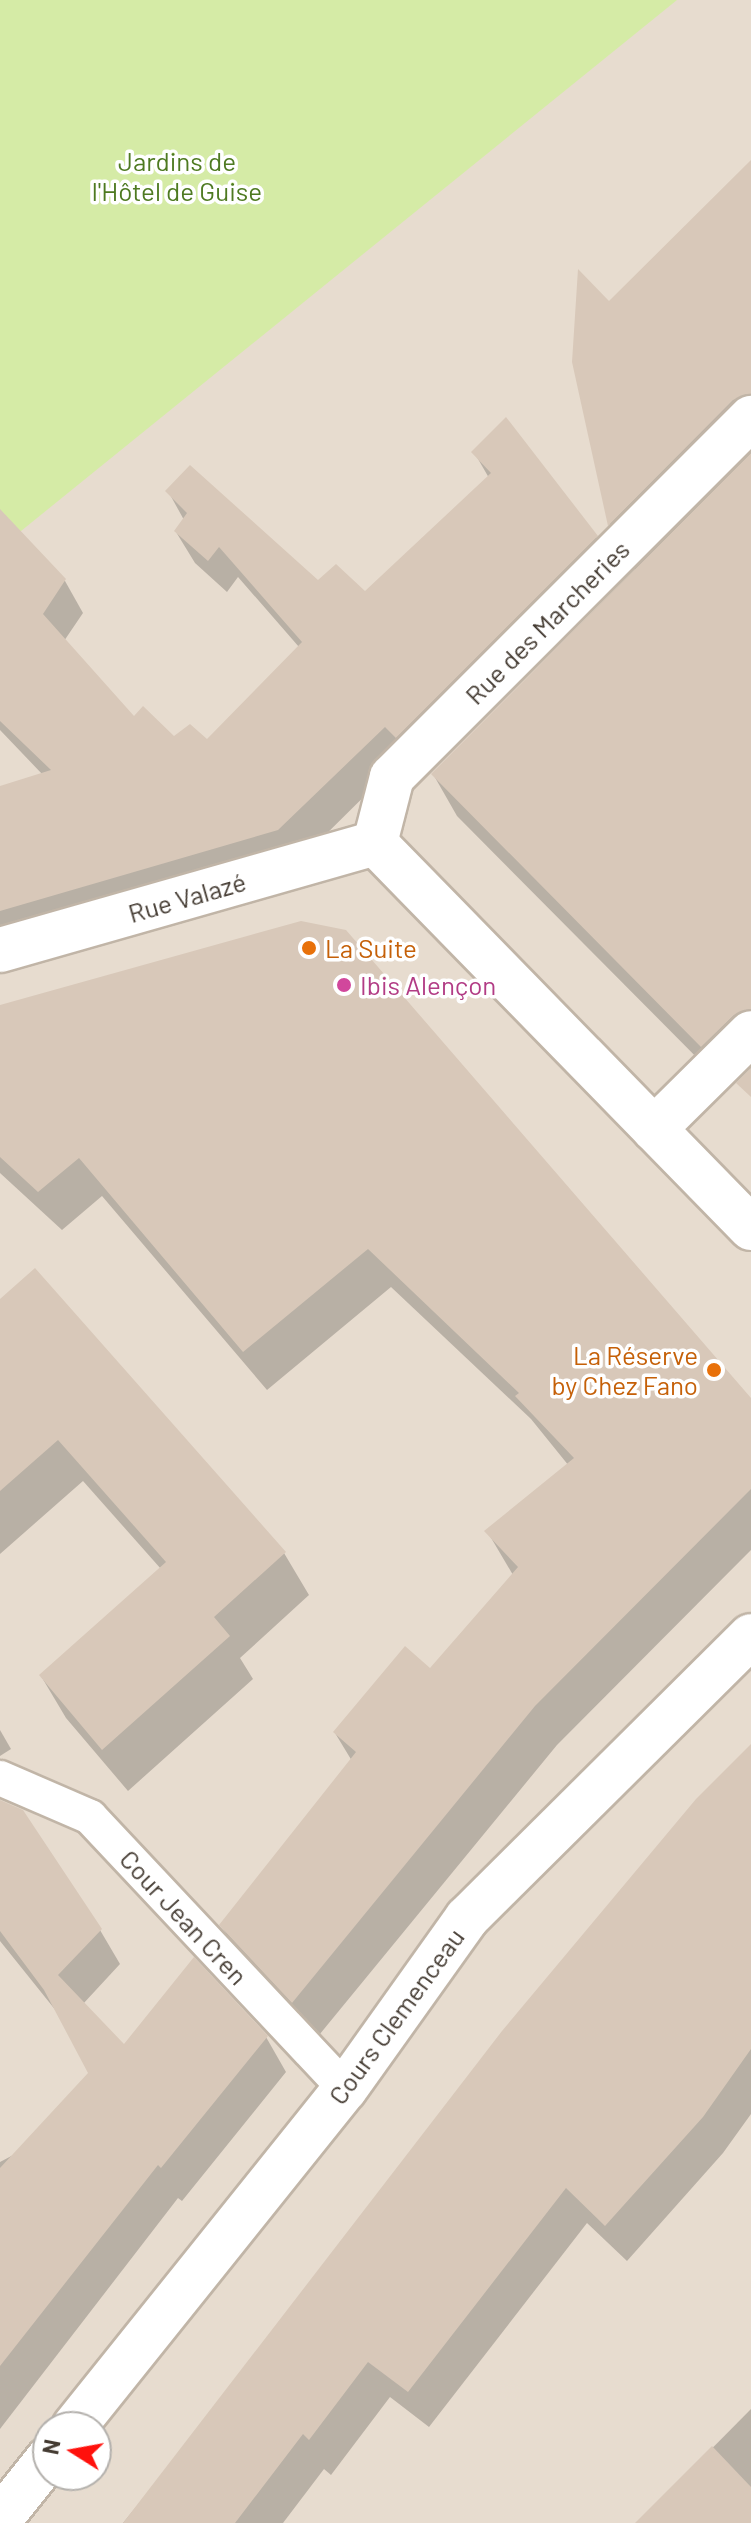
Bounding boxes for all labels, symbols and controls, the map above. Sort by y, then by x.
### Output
park label: Jardins de l'Hôtel de Guise [92,145,262,206]
street label: Rue des Marcheries [459,534,635,710]
street label: Rue Valazé [125,865,249,929]
place label: La Suite [325,932,417,964]
marker: La Suite [300,939,318,957]
place label: Ibis Alençon [360,969,496,1001]
marker: Ibis Alençon [335,976,353,994]
place label: La Réserve by Chez Fano [551,1339,698,1400]
marker: La Réserve by Chez Fano [705,1361,723,1379]
street label: Cour Jean Cren [114,1843,254,1991]
street label: Cours Clemenceau [322,1922,470,2110]
north arrow [32,2411,112,2491]
text: N [36,2437,65,2456]

